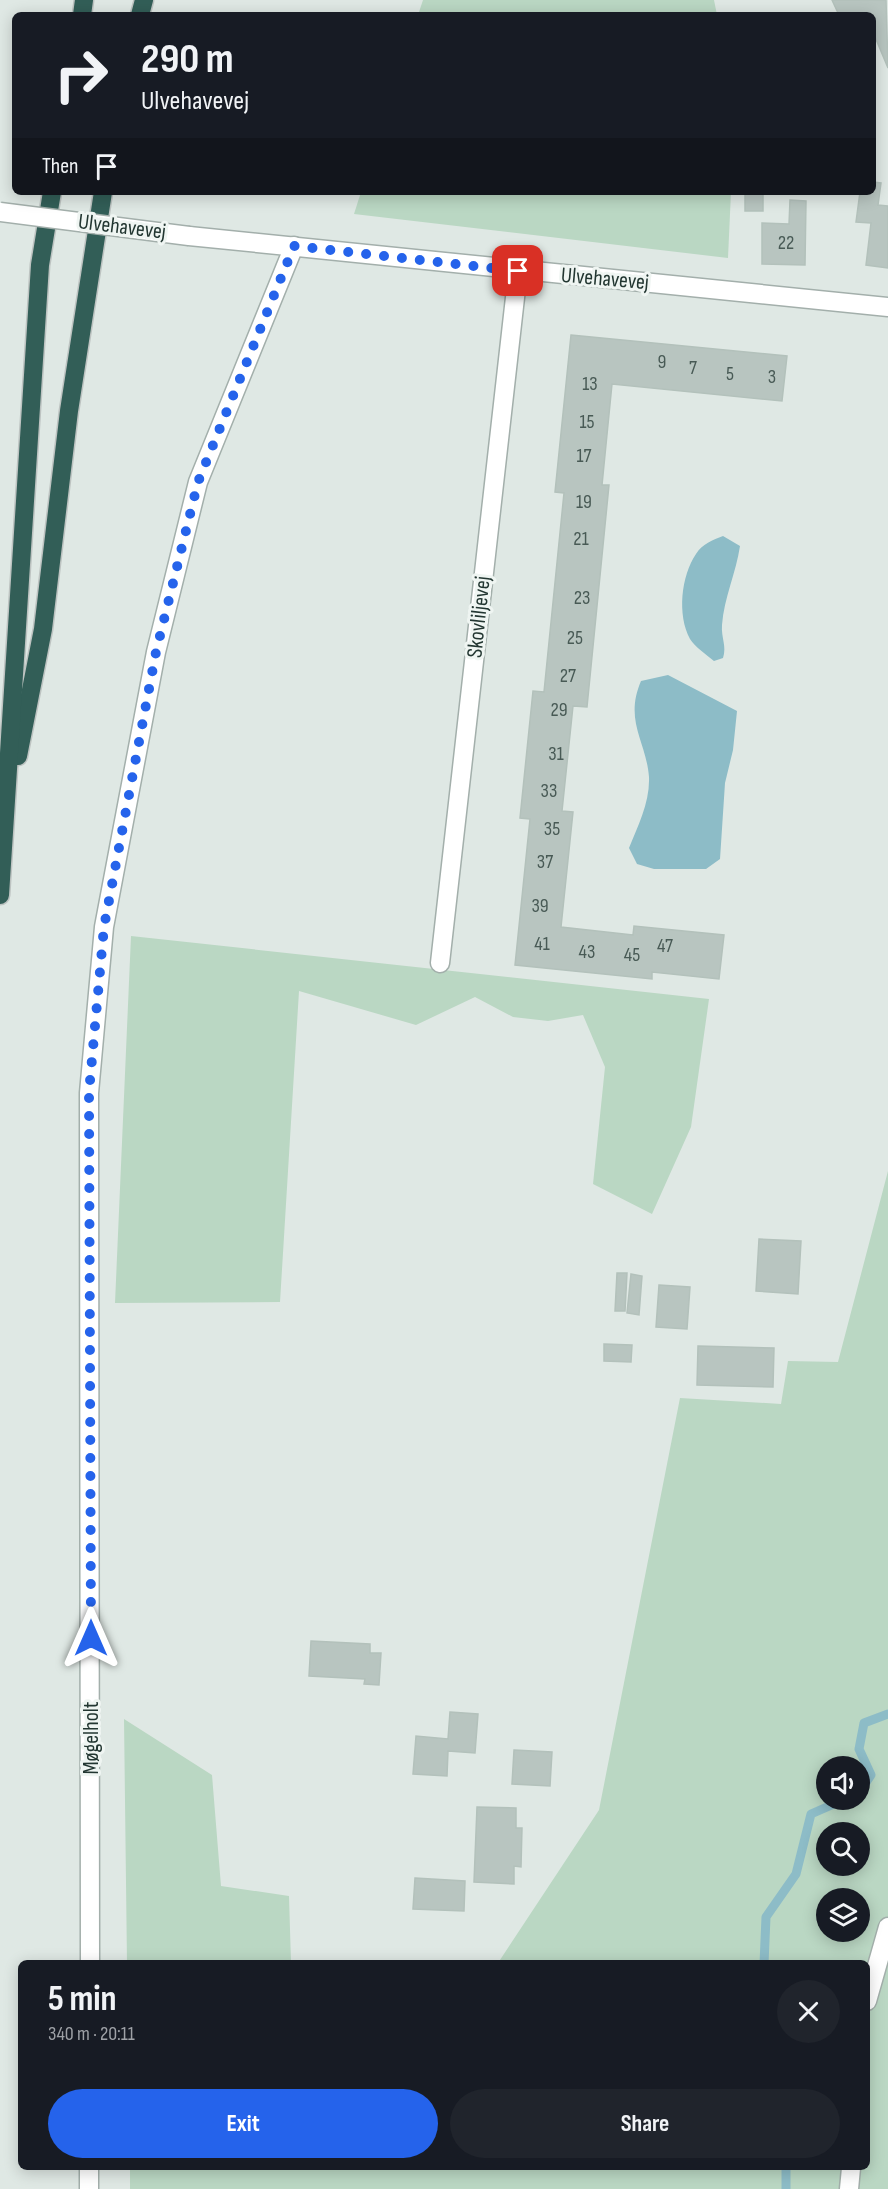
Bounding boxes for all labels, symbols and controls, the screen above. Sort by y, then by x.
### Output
text: 290 m [141,34,234,85]
icon: right [42,36,120,114]
text: Ulvehavevej [141,85,249,117]
icon: arrive [90,150,123,183]
text: Then [42,153,78,180]
street label: Ulvehavevej [77,208,167,246]
house number: 22 [778,231,794,255]
pin [492,245,543,296]
icon: arrive [501,254,534,287]
street label: Ulvehavevej [560,262,650,296]
house number: 9 [658,350,666,374]
house number: 7 [689,356,697,380]
house number: 5 [726,362,734,386]
house number: 3 [768,365,776,389]
house number: 13 [582,372,598,396]
house number: 15 [579,410,595,434]
house number: 17 [577,444,591,468]
house number: 19 [576,490,592,514]
house number: 21 [573,527,589,551]
street label: Skovliljevej [461,575,497,659]
house number: 23 [574,586,590,610]
house number: 25 [567,626,583,650]
house number: 27 [560,664,576,688]
house number: 29 [550,698,568,722]
house number: 31 [548,742,564,766]
house number: 33 [541,779,557,803]
house number: 35 [544,817,560,841]
house number: 37 [537,850,553,874]
house number: 39 [531,894,549,918]
house number: 41 [534,932,550,956]
house number: 47 [657,934,673,958]
house number: 43 [579,940,595,964]
house number: 45 [624,943,640,967]
position arrow [59,1606,123,1670]
street label: Møgelholt [78,1701,105,1775]
map controls [816,1756,870,1942]
button: sound [816,1756,870,1810]
button: search [816,1822,870,1876]
button: layers [816,1888,870,1942]
text: 5 min [48,1978,117,2021]
button: close [777,1980,840,2043]
text: 340 m · 20:11 [48,2022,135,2046]
button: Exit [48,2089,438,2158]
button: Share [450,2089,840,2158]

